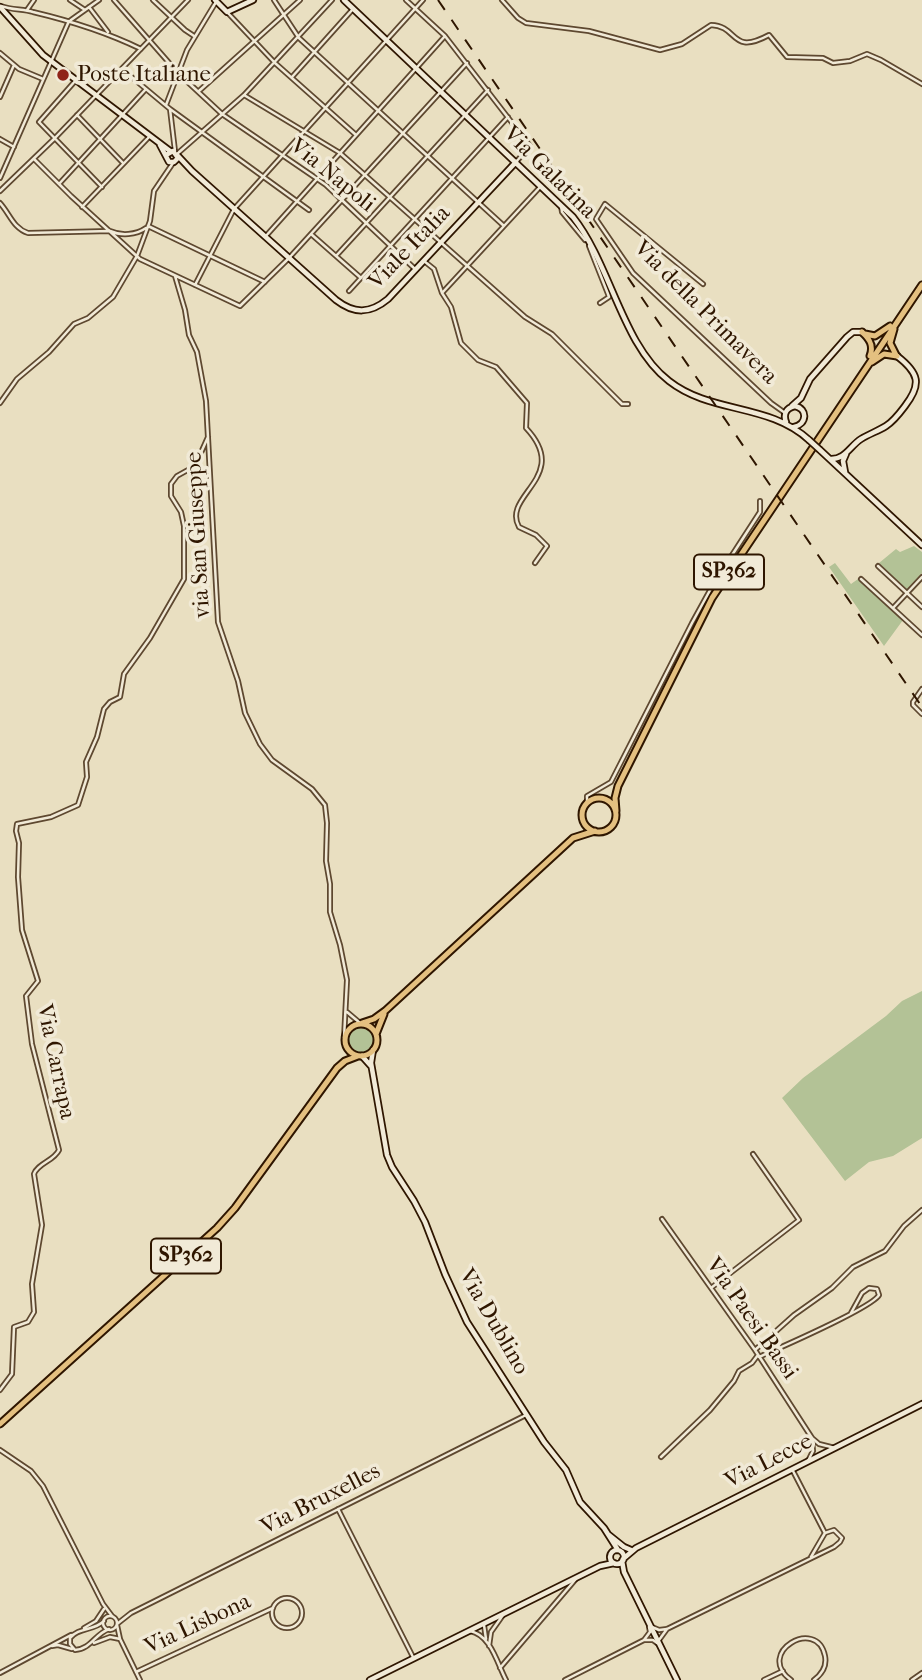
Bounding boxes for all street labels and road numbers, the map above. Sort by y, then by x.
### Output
street label: Via Galatina [497,121,601,225]
street label: Via Napoli [284,133,380,219]
street label: Viale Italia [363,200,457,296]
street label: Via della Primavera [627,235,783,391]
street label: via San Giuseppe [181,451,217,619]
road number: SP362 [694,554,764,590]
street label: Via Carrapa [29,1002,81,1122]
road number: SP362 [151,1238,221,1274]
street label: Via Paesi Bassi [699,1253,803,1385]
street label: Via Dublino [452,1264,534,1380]
street label: Via Lecce [721,1428,817,1496]
street label: Via Bruxelles [257,1458,385,1542]
street label: Via Lisbona [141,1588,255,1662]

